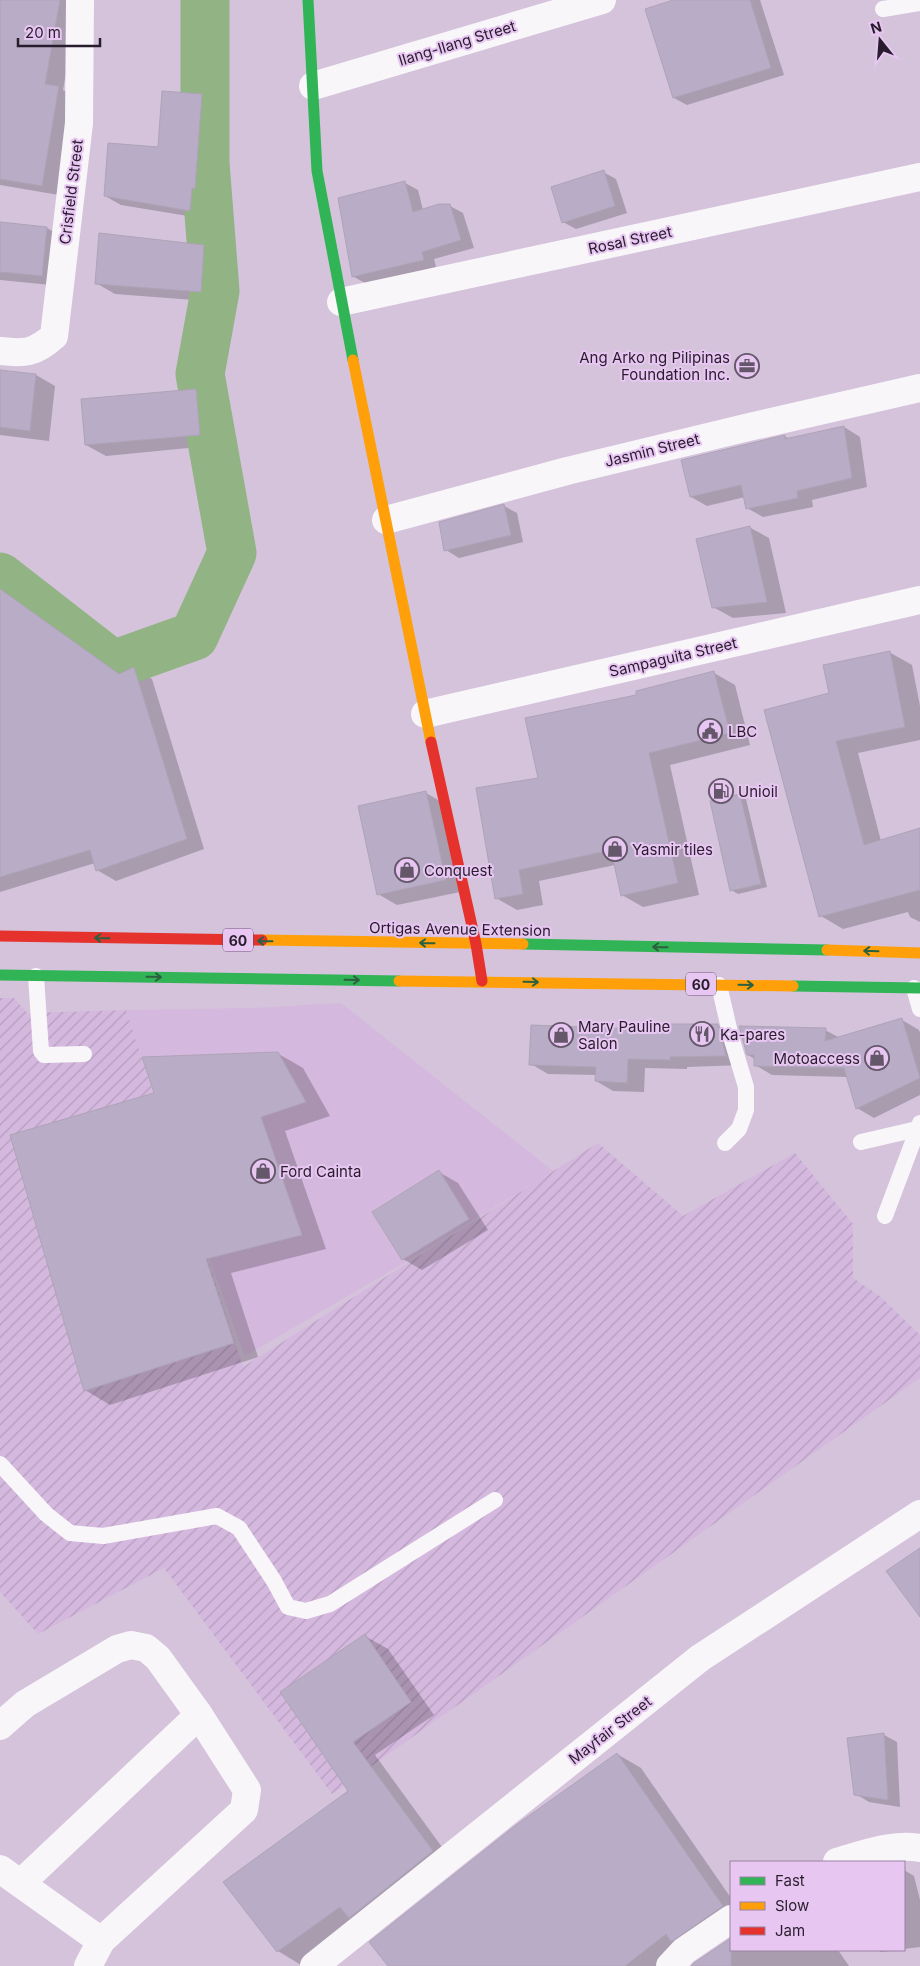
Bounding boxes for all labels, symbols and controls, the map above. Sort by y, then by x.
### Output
scale bar [18,15,100,47]
north arrow [855,15,905,65]
street label: Ilang-Ilang Street [396,16,518,70]
text: N [868,17,884,37]
text: 20 m [25,23,61,42]
street label: Crisfield Street [55,138,87,246]
street label: Rosal Street [586,222,674,258]
place label: Ang Arko ng Pilipinas Foundation Inc. [579,348,730,384]
office icon: Ang Arko ng Pilipinas Foundation Inc. [734,353,760,379]
street label: Jasmin Street [603,429,701,471]
street label: Sampaguita Street [607,633,739,681]
public building icon: LBC [697,718,723,744]
place label: LBC [728,722,757,741]
fuel station icon: Unioil [708,778,734,804]
place label: Unioil [738,782,778,801]
shop icon: Yasmir tiles [602,836,628,862]
place label: Yasmir tiles [632,840,713,859]
shop icon: Conquest [394,857,420,883]
place label: Conquest [424,861,493,880]
street label: Ortigas Avenue Extension [369,918,551,940]
road number: 60 [223,928,253,952]
one-way arrow [95,933,111,943]
one-way arrow [257,936,273,945]
one-way arrow [420,939,436,948]
one-way arrow [653,942,669,951]
one-way arrow [864,946,880,956]
road number: 60 [686,972,716,996]
one-way arrow [145,973,161,982]
one-way arrow [344,975,360,985]
one-way arrow [522,977,539,987]
one-way arrow [738,980,754,990]
place label: Mary Pauline Salon [578,1017,670,1053]
restaurant icon: Ka-pares [689,1021,715,1047]
shop icon: Mary Pauline Salon [548,1022,574,1048]
place label: Ka-pares [720,1025,785,1044]
shop icon: Motoaccess [864,1045,890,1071]
place label: Motoaccess [773,1049,860,1068]
shop icon: Ford Cainta [250,1158,276,1184]
place label: Ford Cainta [280,1162,361,1181]
street label: Mayfair Street [565,1692,655,1768]
legend [730,1861,905,1951]
text: Fast [775,1871,805,1890]
text: Slow [775,1896,809,1915]
text: Jam [775,1921,805,1940]

